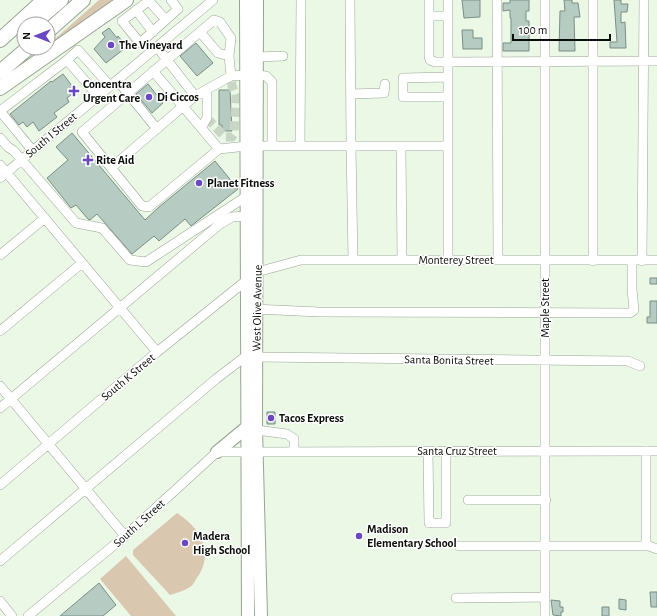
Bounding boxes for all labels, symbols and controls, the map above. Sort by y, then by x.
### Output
north arrow [16,16,56,56]
scale bar [513,16,610,42]
text: 100 m [519,24,547,36]
text: N [21,32,32,40]
place label: The Vineyard [119,39,183,52]
marker: The Vineyard [106,40,116,50]
place label: Concentra Urgent Care [83,78,141,104]
marker: Concentra Urgent Care [68,85,80,97]
place label: Di Ciccos [157,91,199,103]
marker: Di Ciccos [144,92,154,102]
street label: South I Street [23,110,79,160]
place label: Rite Aid [96,154,135,166]
marker: Rite Aid [83,155,93,165]
place label: Planet Fitness [207,177,275,189]
marker: Planet Fitness [194,178,204,188]
street label: Monterey Street [418,254,494,267]
street label: West Olive Avenue [250,264,264,352]
street label: Maple Street [539,278,551,338]
street label: South K Street [99,351,157,403]
street label: Santa Bonita Street [404,353,494,367]
place label: Tacos Express [279,412,344,424]
marker: Tacos Express [266,413,276,423]
street label: Santa Cruz Street [417,445,497,457]
street label: South L Street [111,497,167,549]
place label: Madison Elementary School [367,523,457,550]
place label: Madera High School [193,530,250,556]
marker: Madison Elementary School [354,531,364,541]
marker: Madera High School [180,538,190,548]

